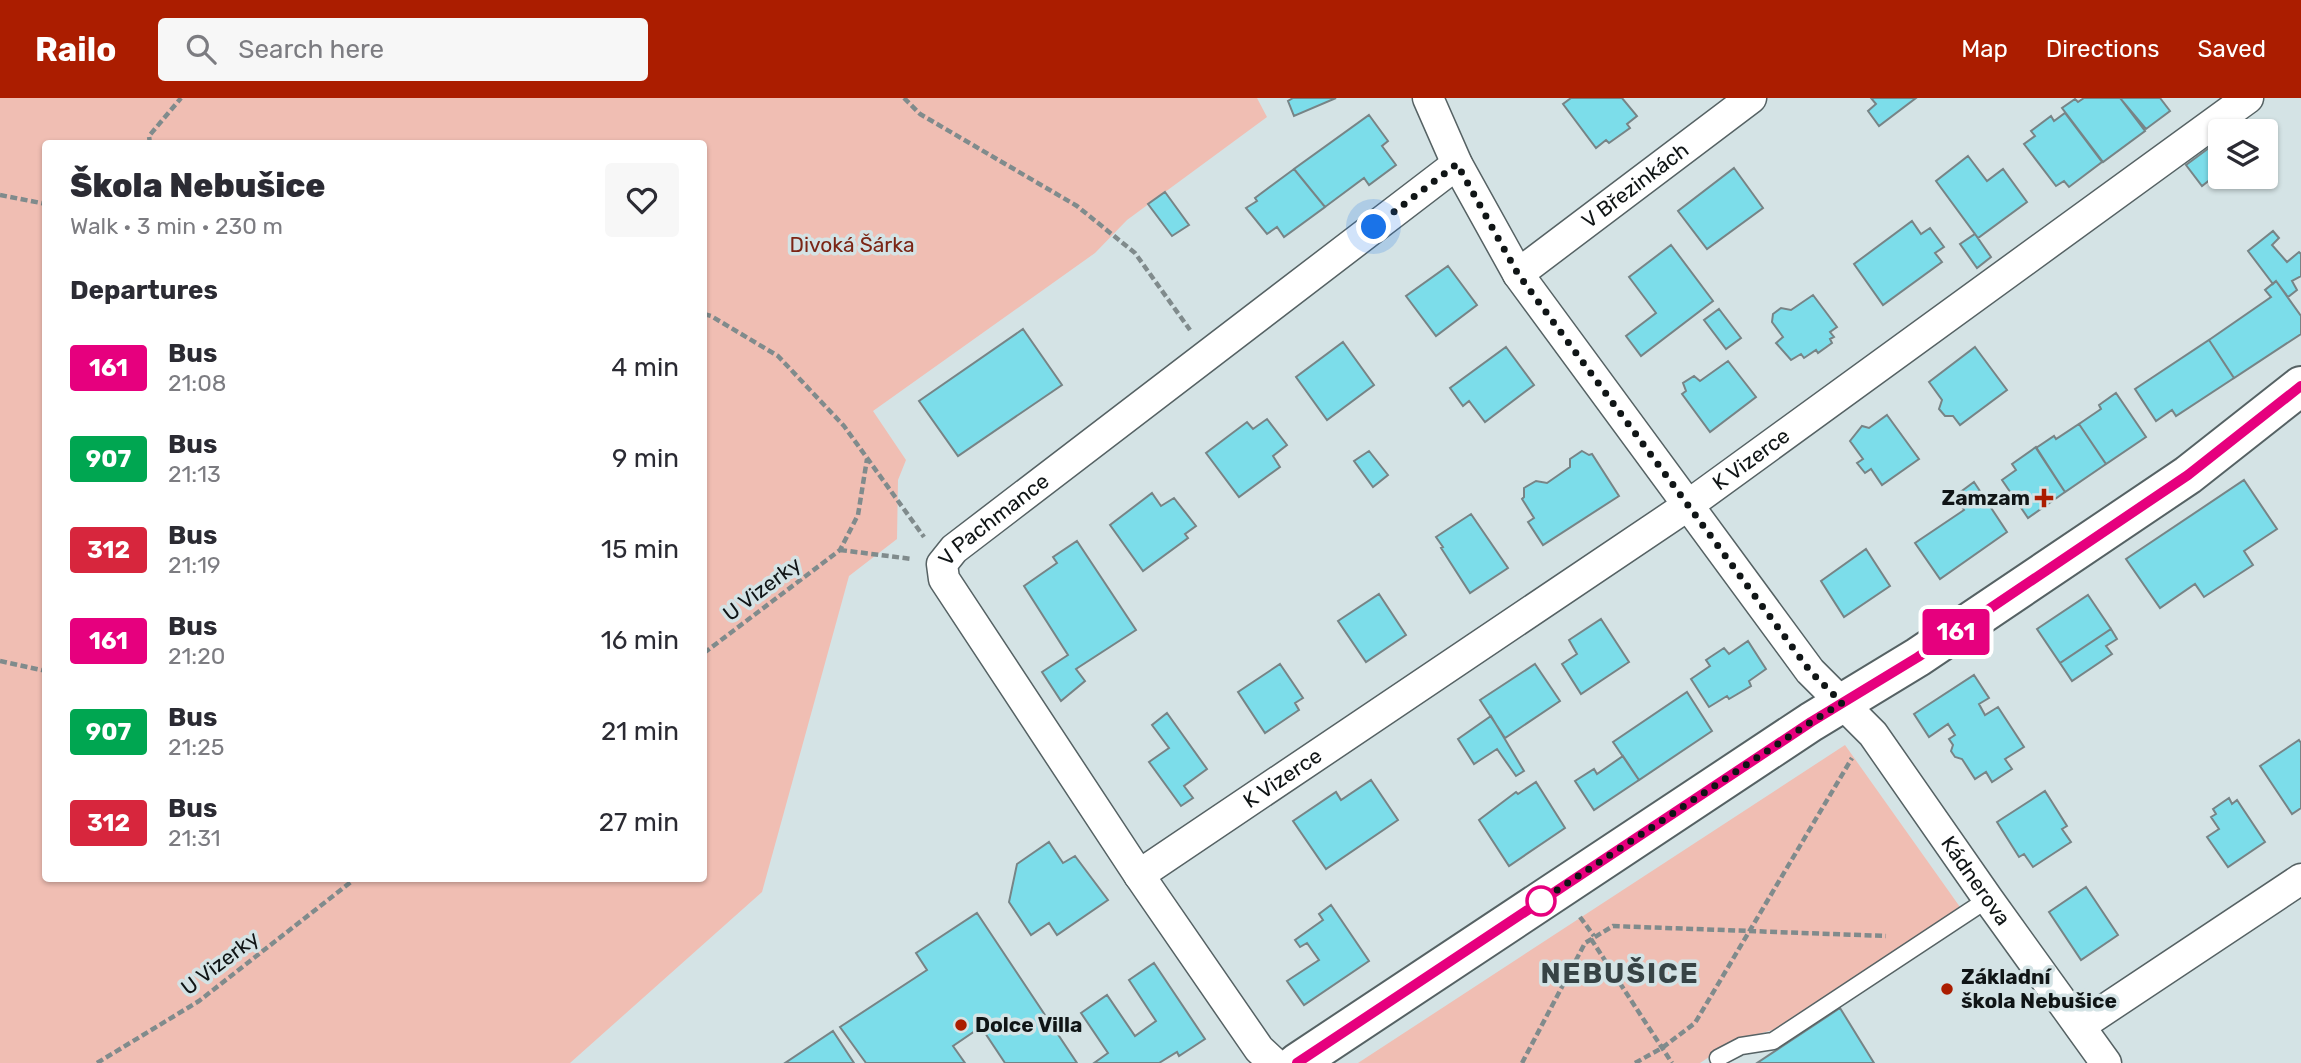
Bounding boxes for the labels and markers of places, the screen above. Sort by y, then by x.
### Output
place label: Zamzam [1941,485,2030,510]
marker: Zamzam [2036,490,2052,506]
unlabelled marker [1526,886,1556,916]
place label: Základní škola Nebušice [1961,964,2117,1013]
marker: Základní škola Nebušice [1939,981,1955,997]
place label: Dolce Villa [975,1012,1082,1037]
marker: Dolce Villa [953,1017,969,1033]

